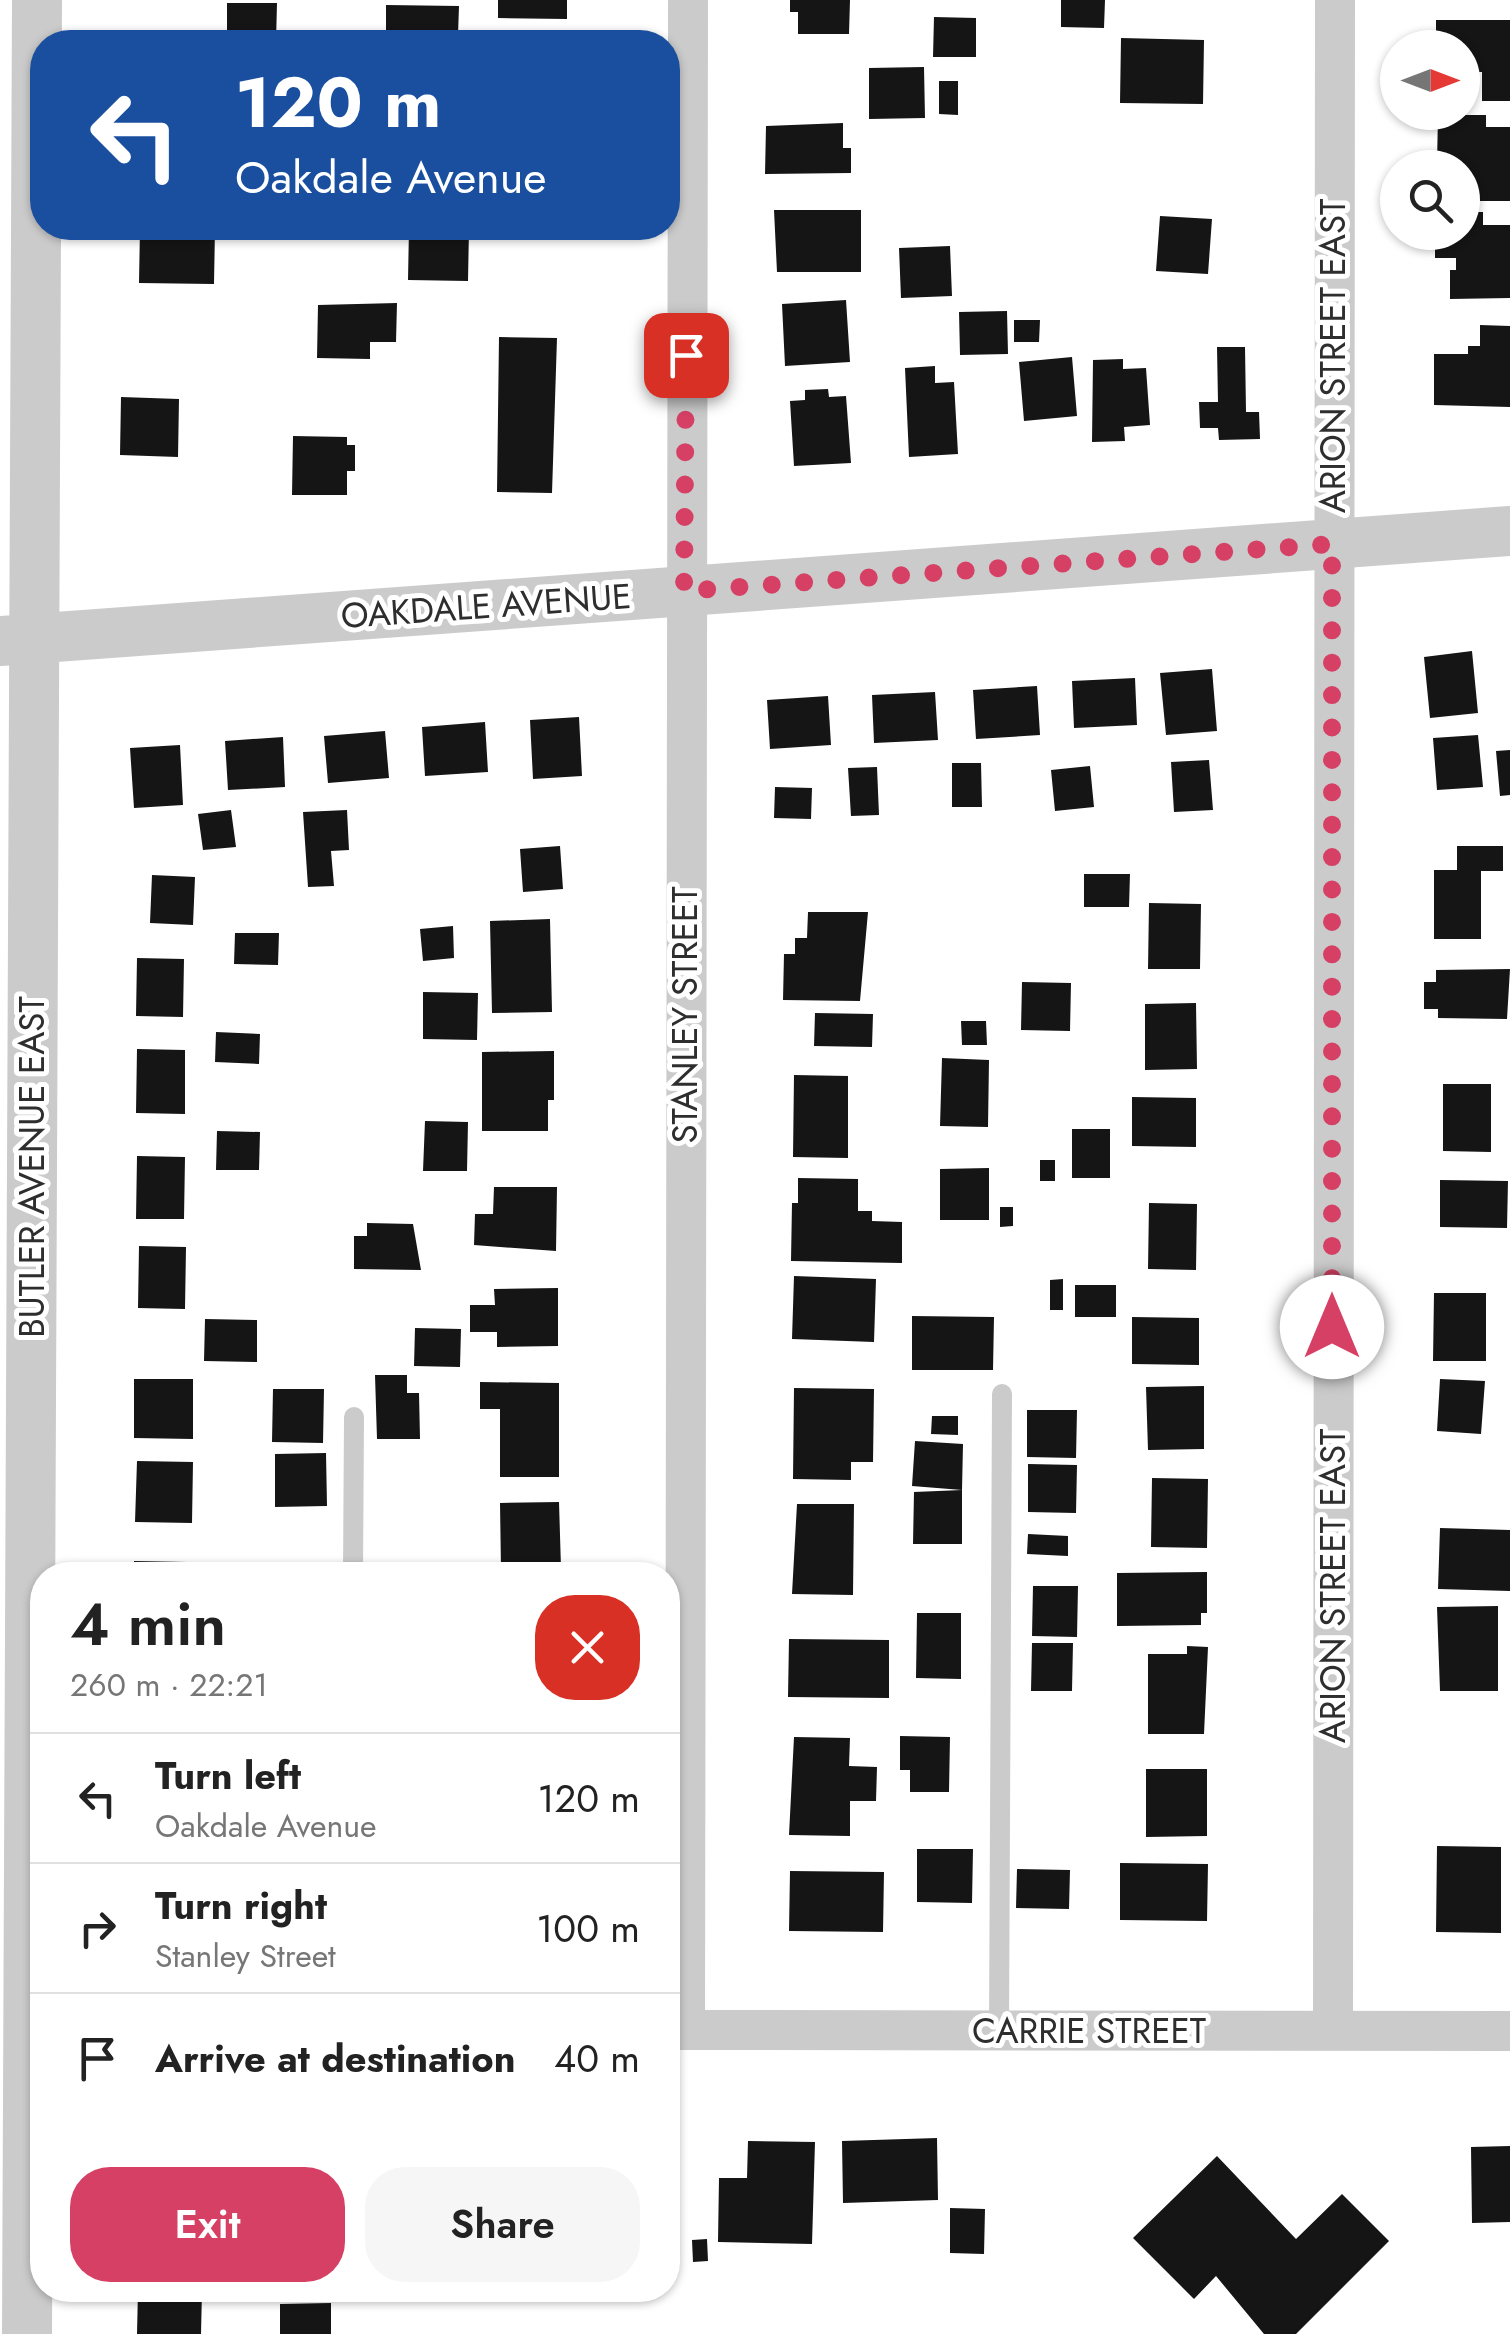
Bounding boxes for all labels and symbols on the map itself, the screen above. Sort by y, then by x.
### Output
north arrow [1380,30,1480,130]
street label: ARION STREET EAST [1308,199,1358,513]
pin [644,313,729,398]
street label: OAKDALE AVENUE [339,571,633,641]
street label: STANLEY STREET [660,886,710,1144]
street label: BUTLER AVENUE EAST [7,996,57,1338]
position arrow [1280,1275,1384,1379]
street label: ARION STREET EAST [1308,1429,1358,1743]
street label: CARRIE STREET [972,2006,1206,2056]

